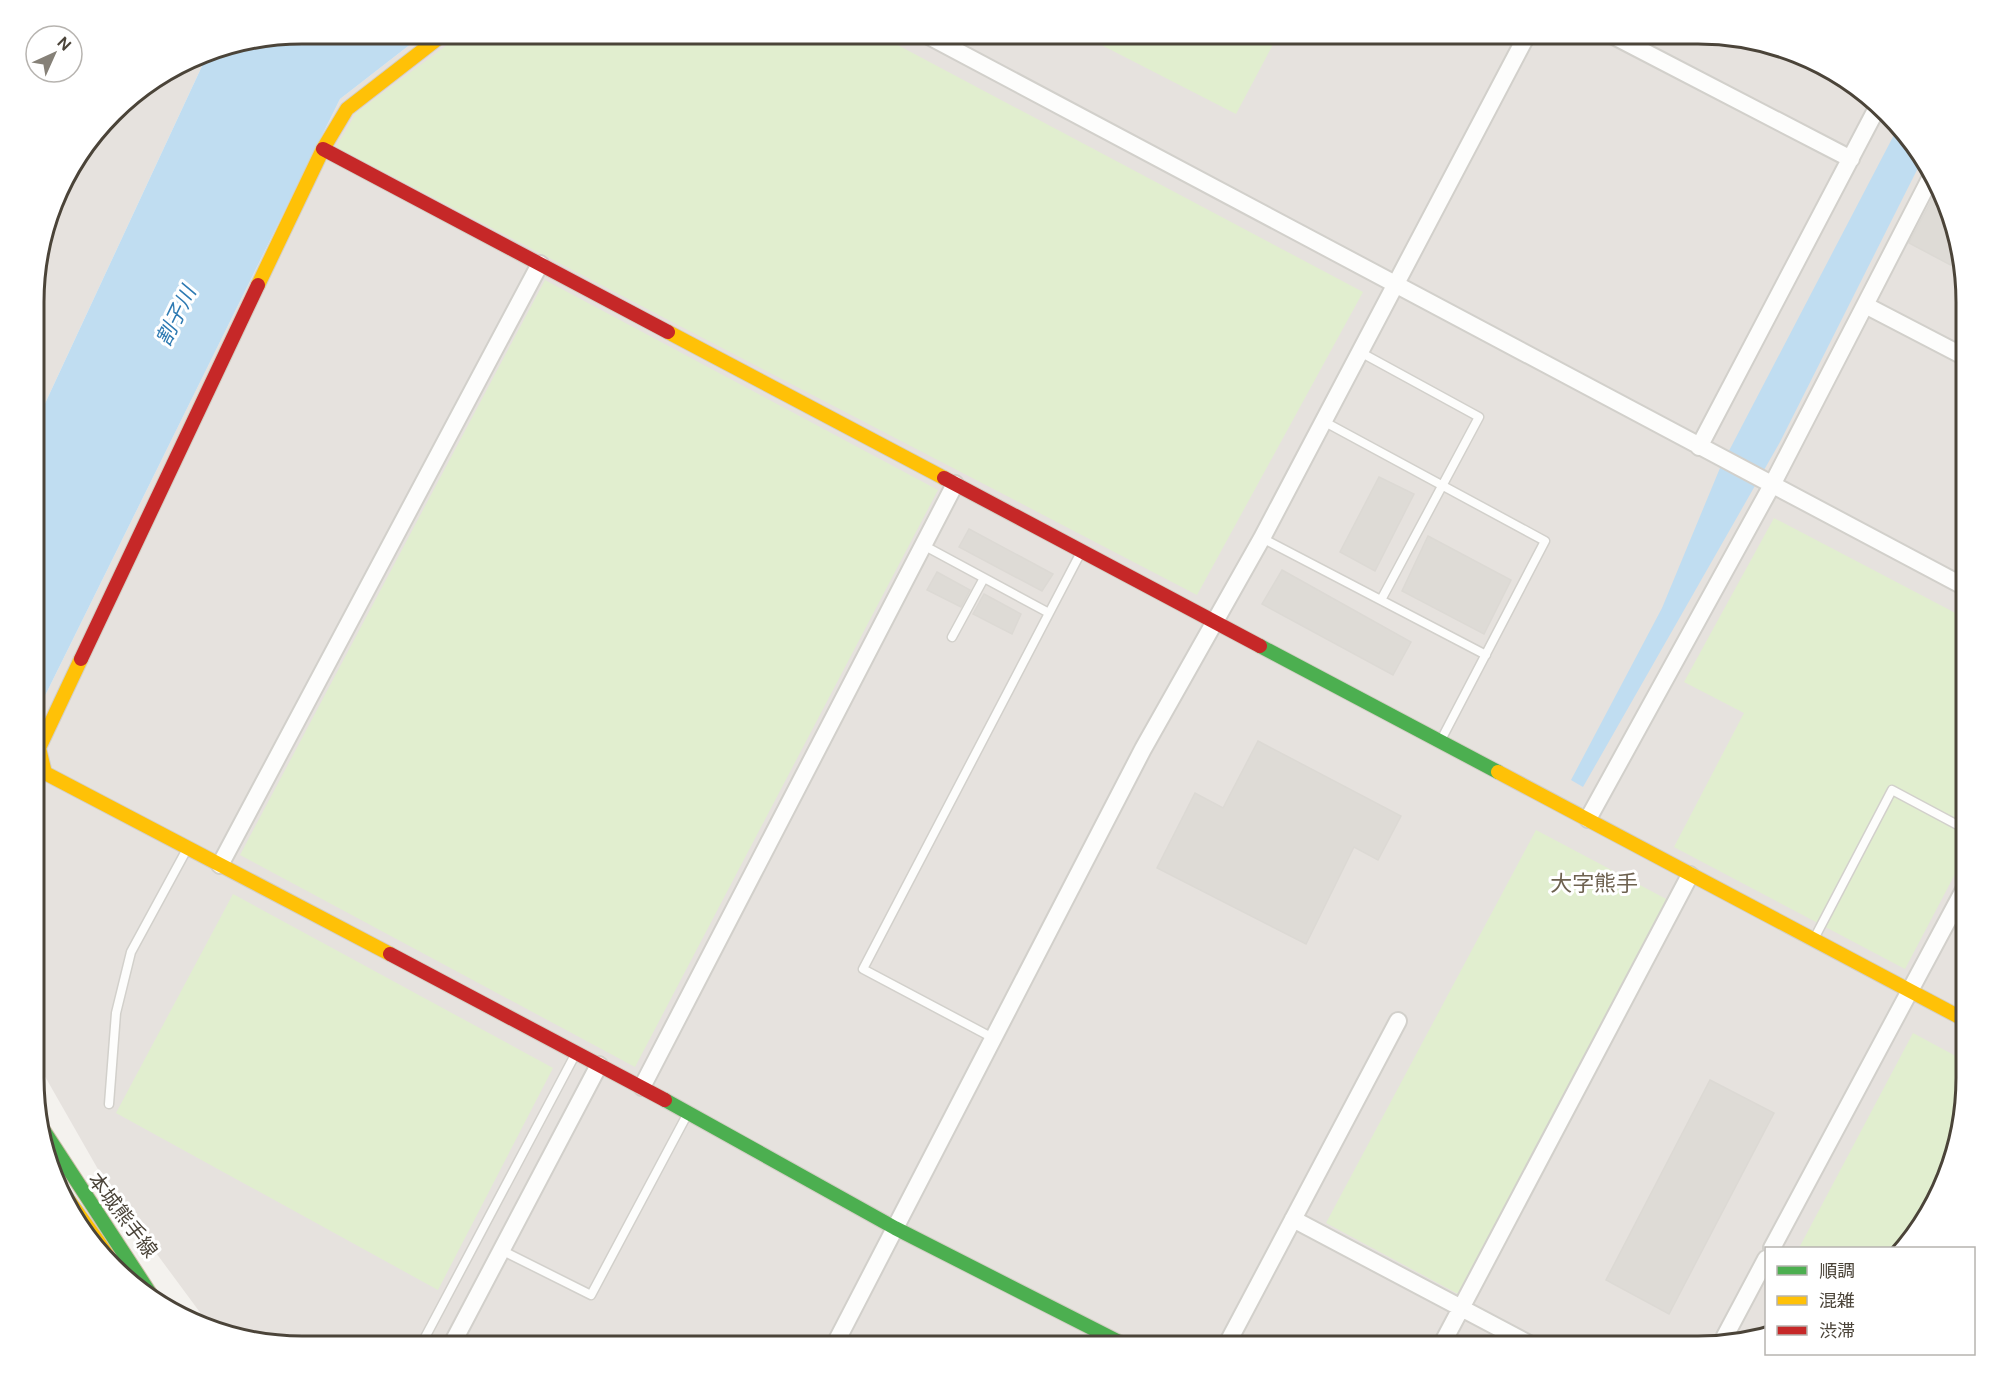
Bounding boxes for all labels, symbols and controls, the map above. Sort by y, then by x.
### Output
north arrow [24,24,84,84]
text: N [53,32,76,55]
water label: 割子川 [150,280,203,350]
district label: 大字熊手 [1550,869,1638,898]
street label: 本城熊手線 [83,1167,163,1263]
legend [1765,1247,1975,1355]
text: 順調 [1819,1259,1855,1283]
text: 混雑 [1819,1289,1855,1313]
text: 渋滞 [1819,1319,1855,1343]

